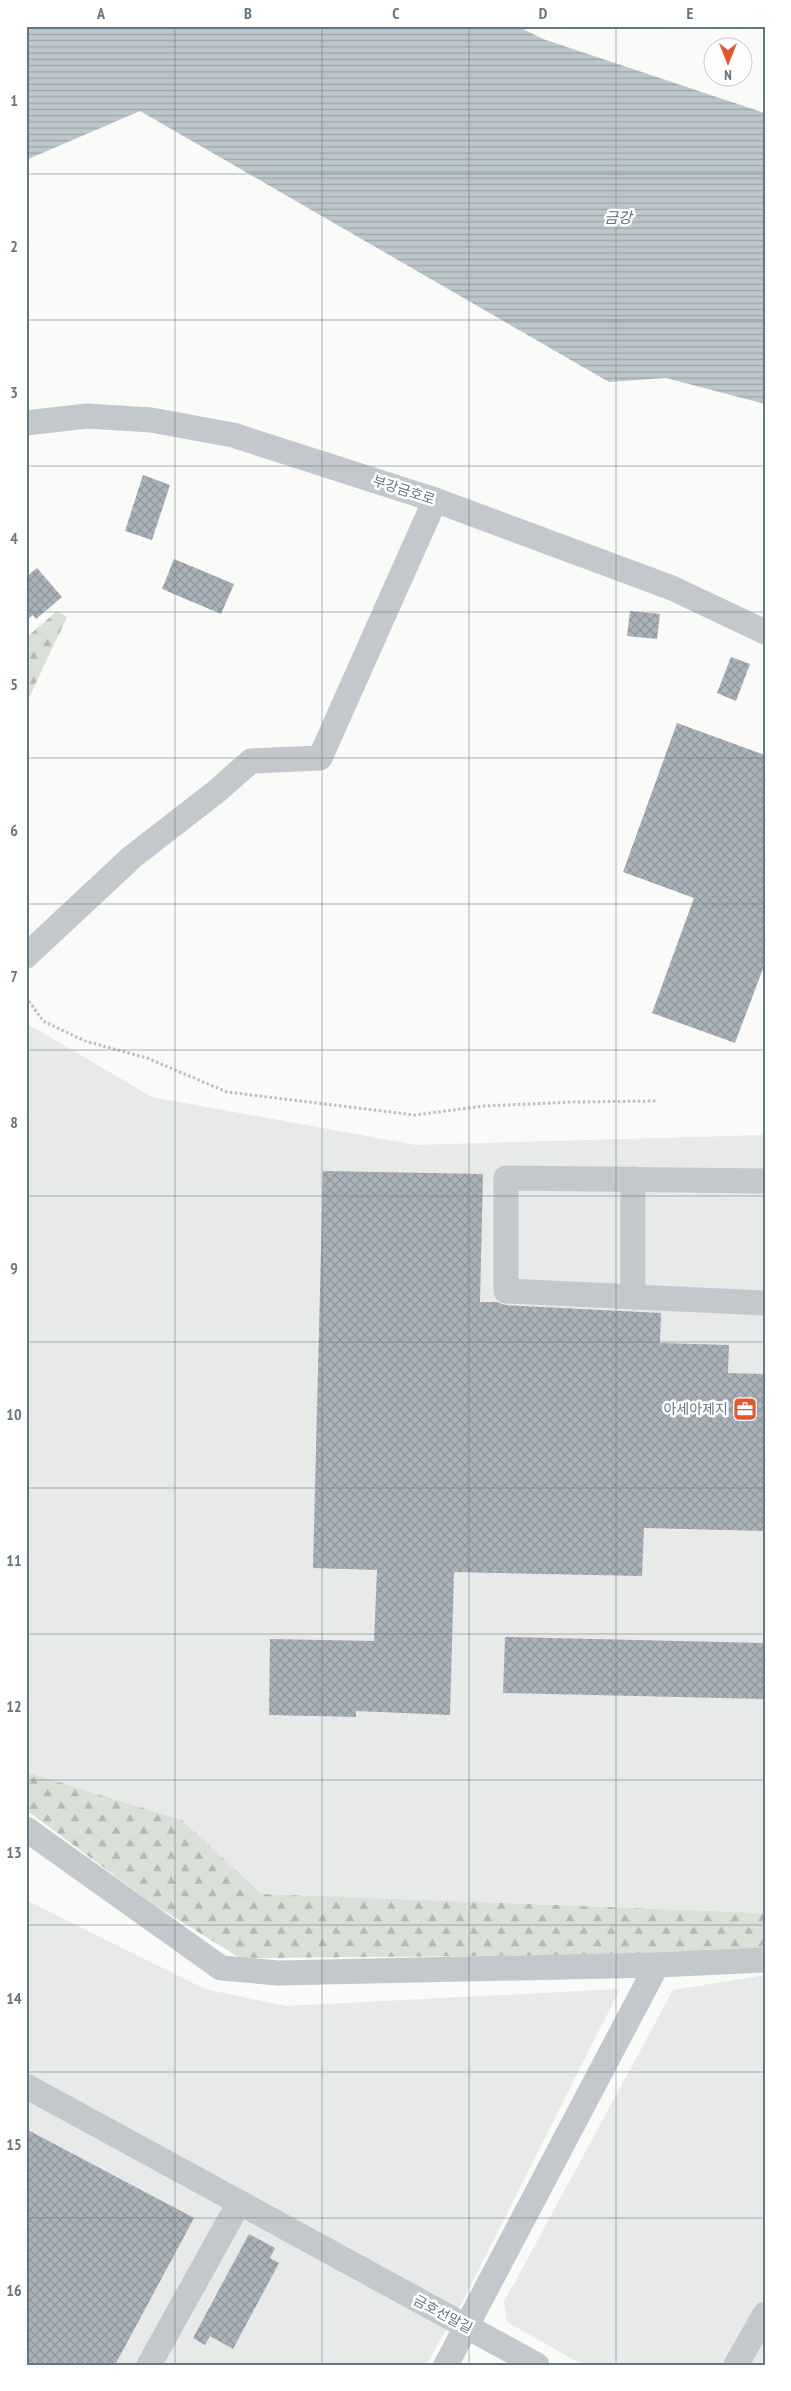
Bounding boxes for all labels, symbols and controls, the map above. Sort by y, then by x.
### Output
text: A [96,3,106,23]
text: B [244,3,252,23]
text: C [392,3,400,23]
text: D [539,3,548,23]
text: E [687,3,694,23]
north arrow [704,38,754,88]
text: N [724,66,732,84]
text: 1 [10,90,18,110]
water label: 금강 [604,208,634,227]
text: 2 [10,236,18,256]
text: 3 [10,382,18,402]
street label: 부강금호로 [371,471,438,509]
text: 4 [10,528,18,548]
text: 5 [10,674,18,694]
text: 6 [10,820,18,840]
text: 7 [10,966,18,986]
text: 8 [10,1112,18,1132]
text: 9 [10,1258,18,1278]
office icon: 아세아제지 [732,1396,758,1422]
place label: 아세아제지 [664,1400,728,1418]
text: 10 [6,1404,22,1424]
text: 11 [6,1550,22,1570]
text: 12 [6,1696,22,1716]
text: 13 [6,1842,22,1862]
text: 14 [6,1988,22,2008]
text: 15 [6,2134,22,2154]
text: 16 [6,2280,22,2300]
street label: 금호선말길 [410,2291,476,2337]

